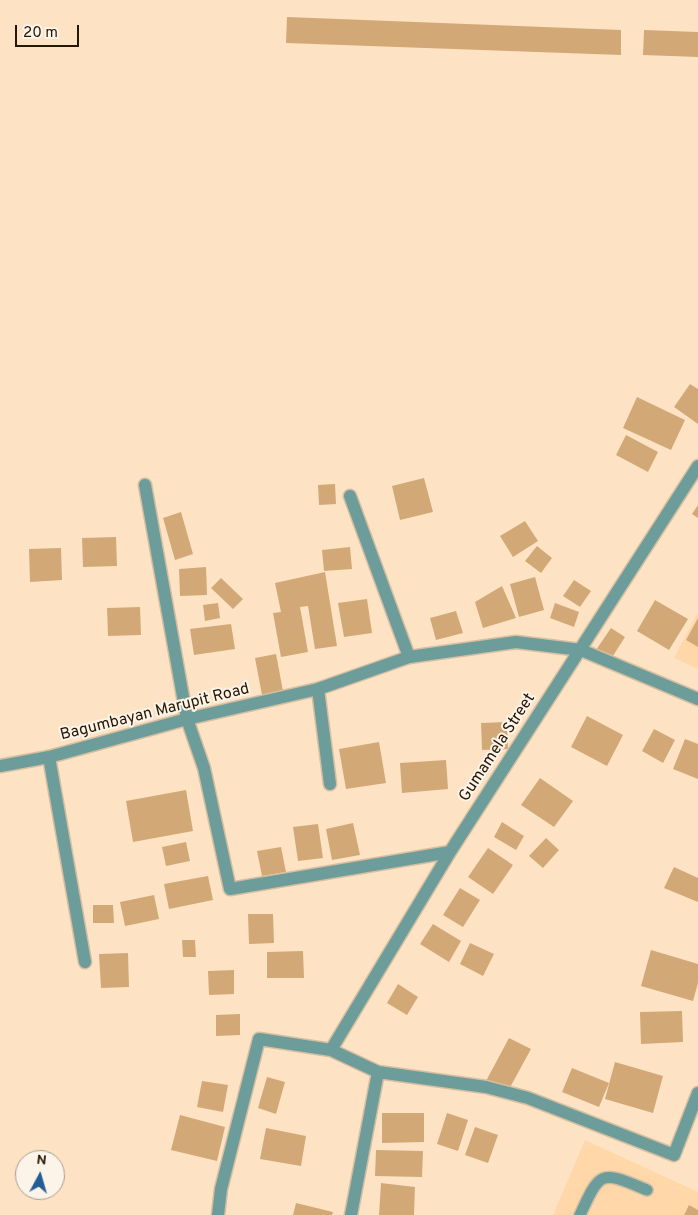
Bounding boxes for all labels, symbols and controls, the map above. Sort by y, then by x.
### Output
scale bar [18,15,81,47]
text: 20 m [23,24,58,43]
street label: Bagumbayan Marupit Road [58,680,252,746]
street label: Gumamela Street [456,690,540,806]
north arrow [15,1150,65,1200]
text: N [36,1152,47,1170]

